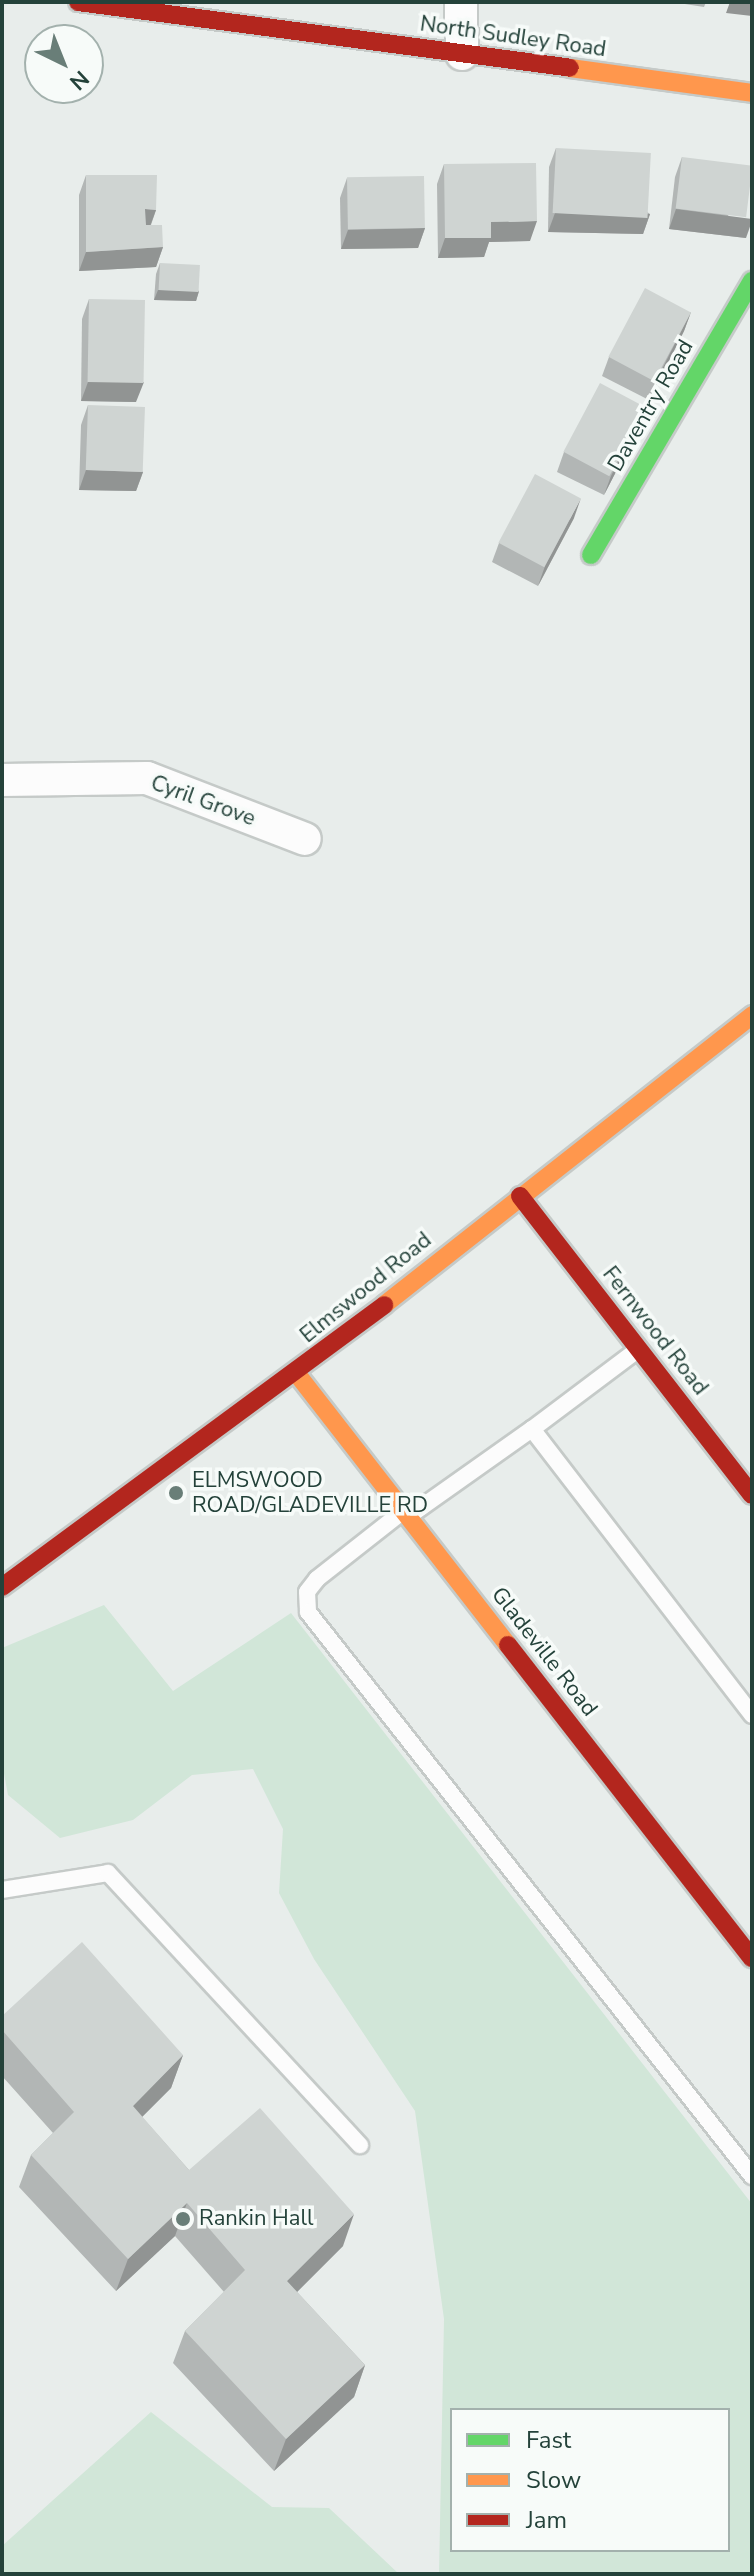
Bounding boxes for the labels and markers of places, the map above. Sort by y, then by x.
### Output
place label: ELMSWOOD ROAD/GLADEVILLE RD [192,1467,428,1518]
marker: ELMSWOOD ROAD/GLADEVILLE RD [167,1484,185,1502]
place label: Rankin Hall [199,2206,314,2232]
marker: Rankin Hall [174,2210,192,2228]

